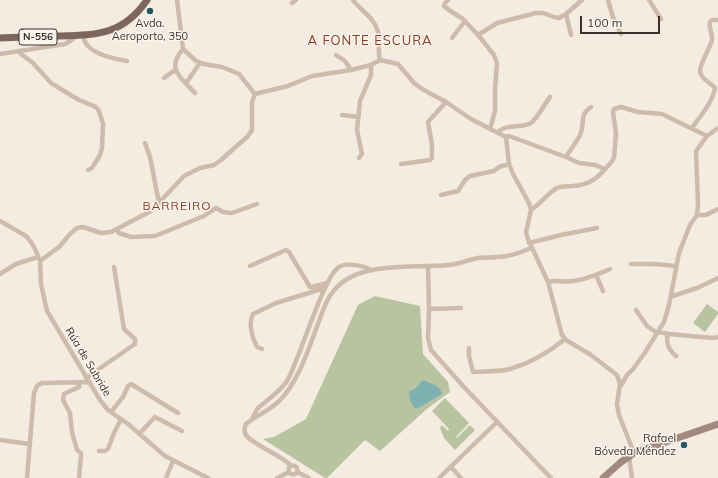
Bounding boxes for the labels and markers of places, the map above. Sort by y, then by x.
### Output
marker: Avda. Aeroporto, 350 [145,6,155,16]
place label: Avda. Aeroporto, 350 [112,17,188,43]
place label: Rafael Bóveda Méndez [594,432,676,458]
marker: Rafael Bóveda Méndez [679,440,689,450]

